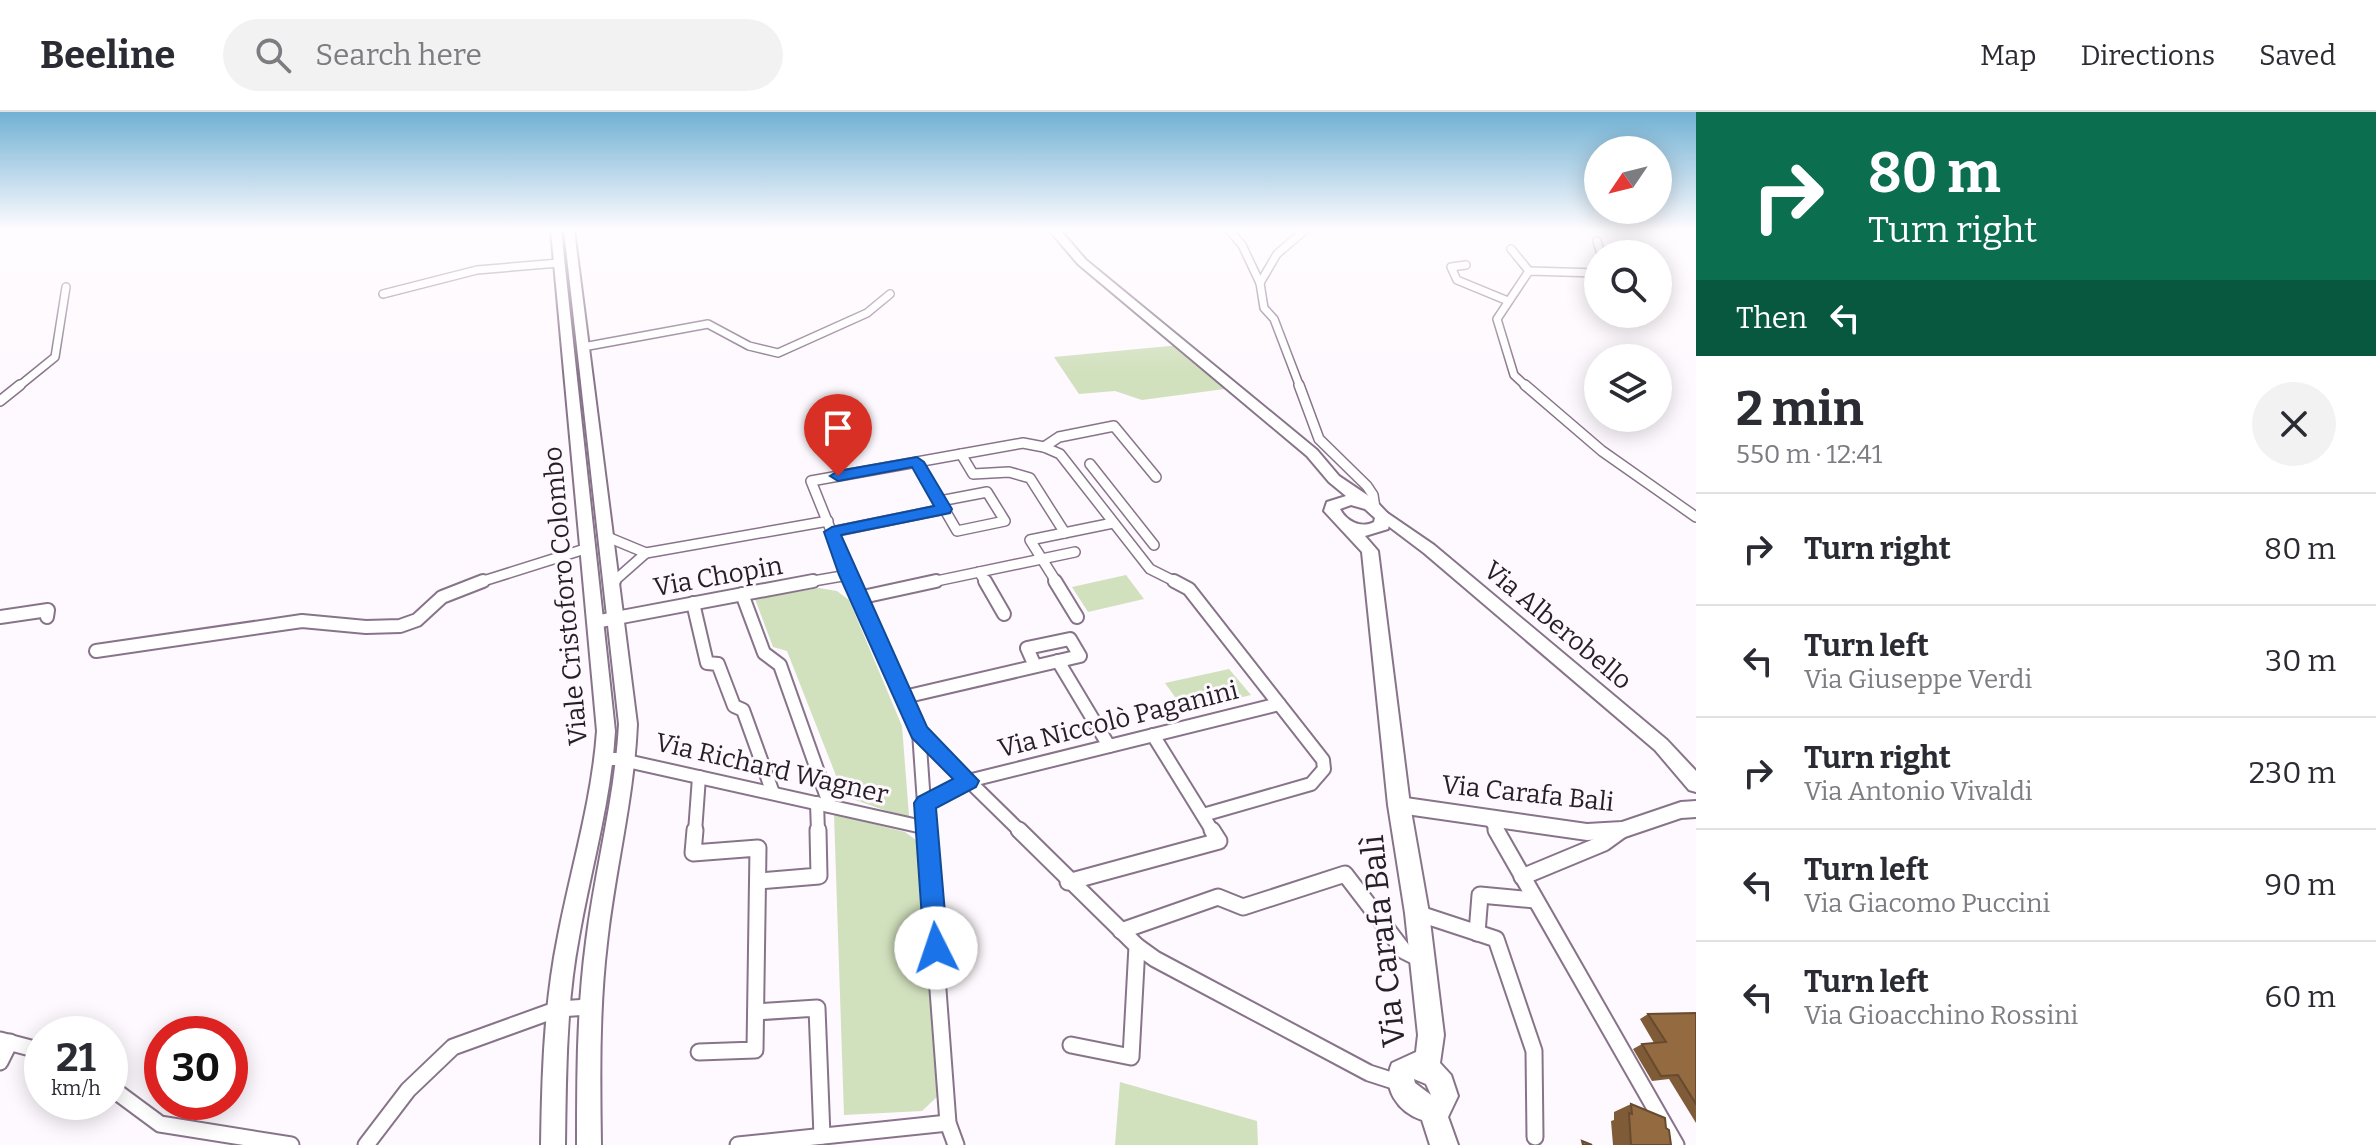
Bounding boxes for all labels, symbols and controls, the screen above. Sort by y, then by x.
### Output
search box [223,19,783,91]
text: Beeline [40,32,175,78]
icon: search [251,33,295,77]
text: Search here [315,37,482,73]
text: Map [1980,39,2036,72]
text: Directions [2080,39,2215,72]
text: Saved [2259,39,2336,72]
north arrow [1584,136,1672,224]
map controls [1584,136,1672,432]
text: 80 m [1868,140,2001,207]
icon: right [1736,144,1840,248]
text: Turn right [1868,208,2037,252]
button: search [1584,240,1672,328]
icon: left [1823,296,1867,340]
text: Then [1736,300,1807,336]
button: layers [1584,344,1672,432]
text: 2 min [1736,380,1864,438]
button: close [2252,382,2336,466]
pin [804,394,872,476]
icon: arrive [816,406,860,450]
text: 550 m · 12:41 [1736,439,1882,470]
street label: Viale Cristoforo Colombo [537,445,594,747]
icon: right [1736,527,1780,571]
text: Turn right [1804,531,1951,567]
text: 80 m [2264,531,2336,567]
street label: Via Chopin [651,550,786,603]
street label: Via Alberobello [1477,555,1638,696]
text: Turn left [1804,628,1929,664]
icon: left [1736,639,1780,683]
text: 30 m [2265,643,2336,679]
text: Via Giuseppe Verdi [1804,664,2032,695]
street label: Via Niccolò Paganini [995,675,1242,764]
street label: Via Richard Wagner [652,727,892,810]
text: Turn right [1804,740,1951,776]
icon: right [1736,751,1780,795]
text: 230 m [2249,755,2336,791]
street label: Via Carafa Bali [1440,769,1616,818]
text: Via Antonio Vivaldi [1804,776,2033,807]
street label: Via Carafa Balì [1353,833,1413,1049]
text: Turn left [1804,852,1929,888]
icon: left [1736,863,1780,907]
text: 90 m [2265,867,2336,903]
text: Via Giacomo Puccini [1804,888,2050,919]
position arrow [894,906,978,990]
text: Turn left [1804,964,1929,1000]
icon: left [1736,975,1780,1019]
text: 60 m [2265,979,2336,1015]
text: Via Gioacchino Rossini [1804,1000,2078,1031]
speed limit sign: 30 [144,1016,248,1120]
text: 21 [56,1034,96,1082]
text: km/h [51,1076,101,1100]

